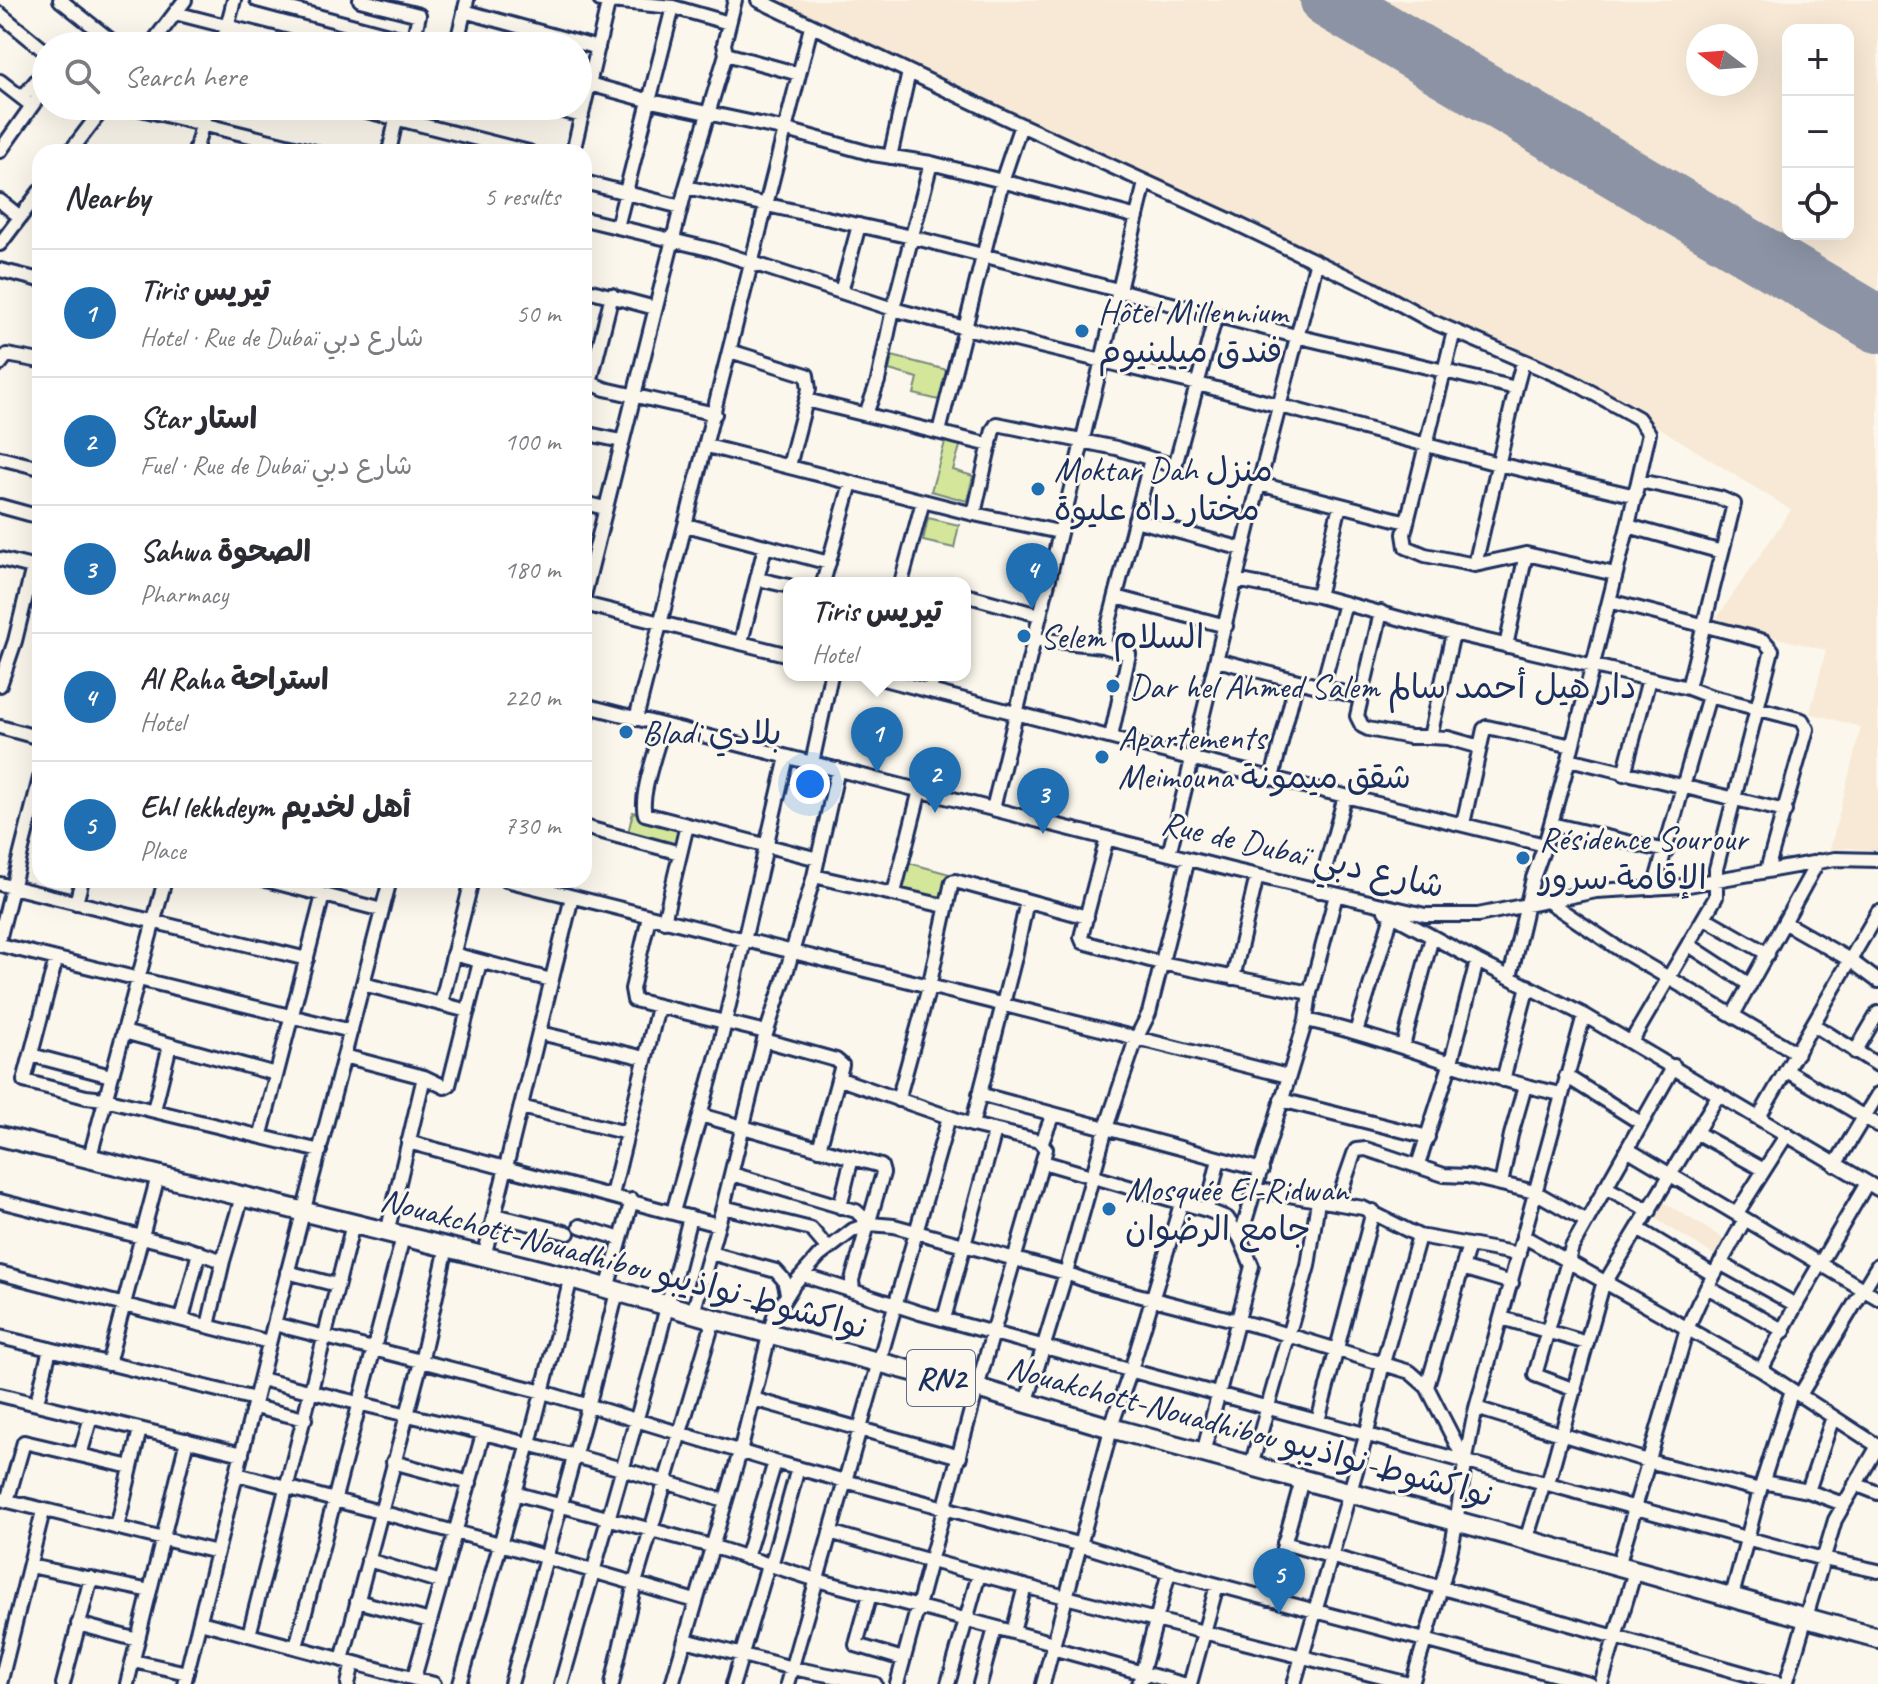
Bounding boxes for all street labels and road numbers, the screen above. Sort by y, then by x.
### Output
street label: Rue de Dubaï شارع دبي [1156,801,1449,915]
street label: Nouakchott-Nouadhibou نواكشوط-نواذيبو [376,1177,874,1350]
street label: Nouakchott-Nouadhibou نواكشوط-نواذيبو [1002,1345,1500,1518]
road number: RN2 [907,1350,975,1406]

